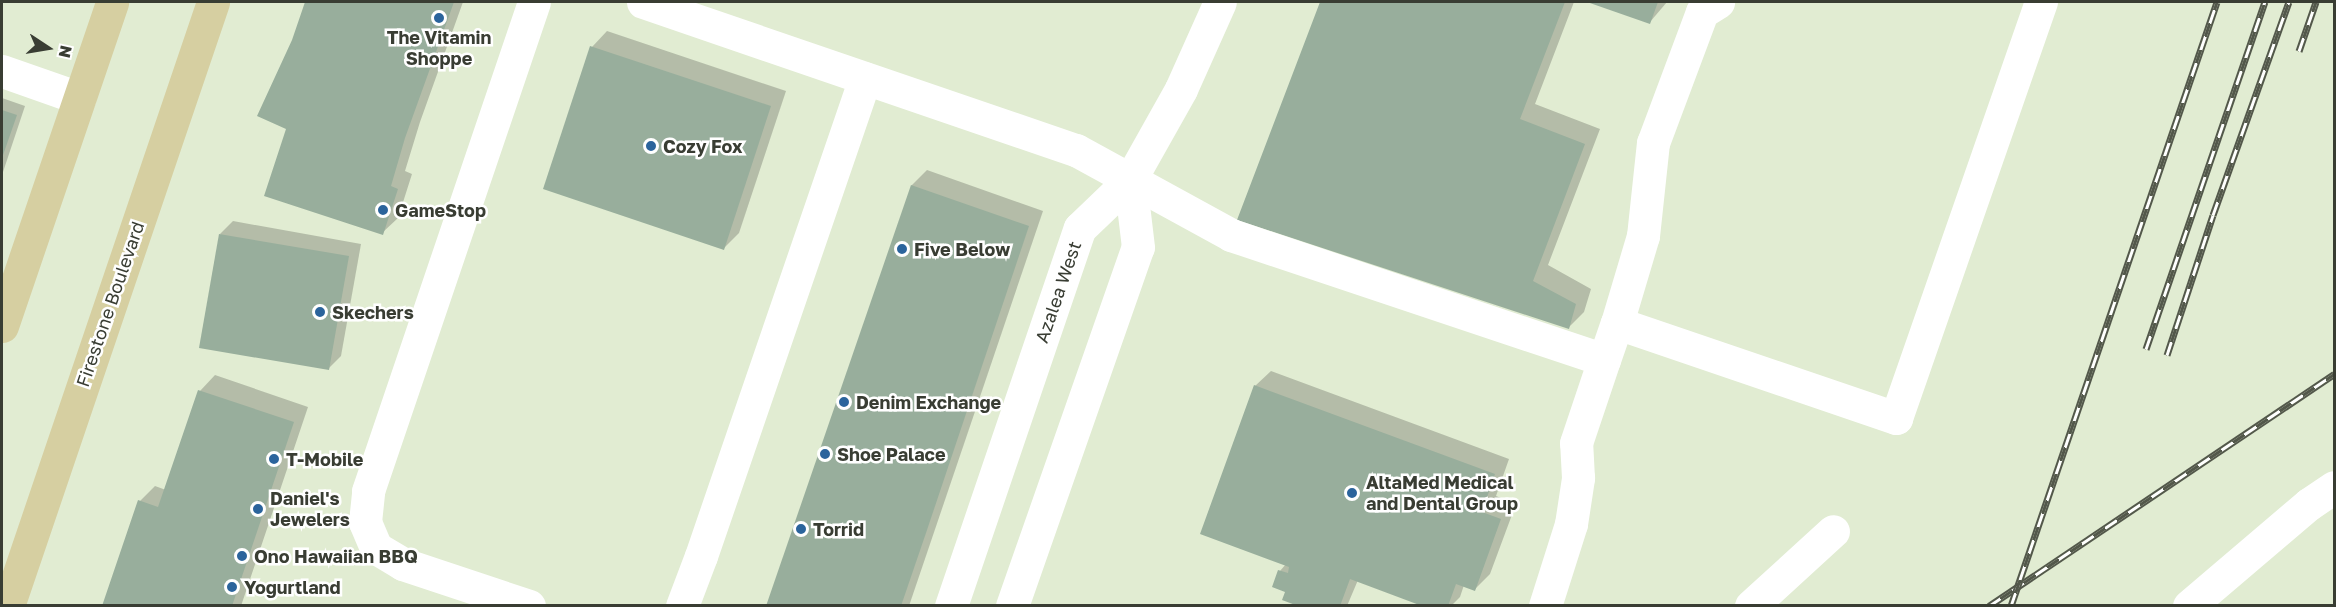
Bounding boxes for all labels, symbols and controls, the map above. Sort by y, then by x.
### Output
marker: The Vitamin Shoppe [432,11,446,25]
north arrow [18,18,78,78]
place label: The Vitamin Shoppe [387,27,491,70]
text: N [55,44,77,60]
place label: Cozy Fox [663,135,742,157]
marker: Cozy Fox [644,139,658,153]
place label: GameStop [395,199,486,221]
marker: GameStop [376,203,390,217]
street label: Firestone Boulevard [72,219,148,389]
place label: Five Below [914,238,1010,260]
street label: Azalea West [1031,238,1085,346]
marker: Five Below [895,242,909,256]
place label: Skechers [332,301,414,323]
marker: Skechers [313,305,327,319]
place label: Denim Exchange [856,391,1001,413]
marker: Denim Exchange [837,395,851,409]
place label: Shoe Palace [837,443,946,465]
marker: Shoe Palace [818,447,832,461]
place label: T-Mobile [286,448,363,470]
marker: T-Mobile [267,452,281,466]
place label: AltaMed Medical and Dental Group [1366,472,1518,514]
marker: AltaMed Medical and Dental Group [1343,484,1361,502]
place label: Daniel's Jewelers [270,488,350,530]
marker: Daniel's Jewelers [251,502,265,516]
place label: Torrid [813,518,864,540]
marker: Torrid [794,522,808,536]
place label: Ono Hawaiian BBQ [254,545,418,567]
marker: Ono Hawaiian BBQ [235,549,249,563]
place label: Yogurtland [244,576,341,598]
marker: Yogurtland [225,580,239,594]

